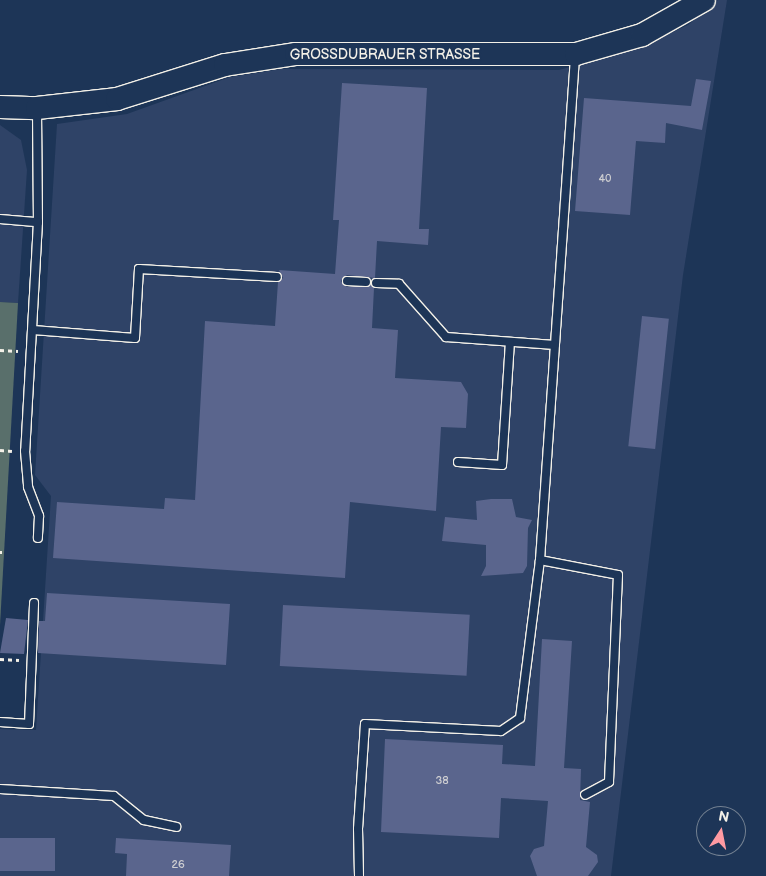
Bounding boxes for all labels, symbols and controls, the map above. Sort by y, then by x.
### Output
street label: GROSSDUBRAUER STRASSE [290,47,480,63]
house number: 40 [598,172,612,186]
house number: 38 [435,774,449,788]
north arrow [696,806,746,856]
text: N [717,807,731,826]
house number: 26 [171,858,185,872]

